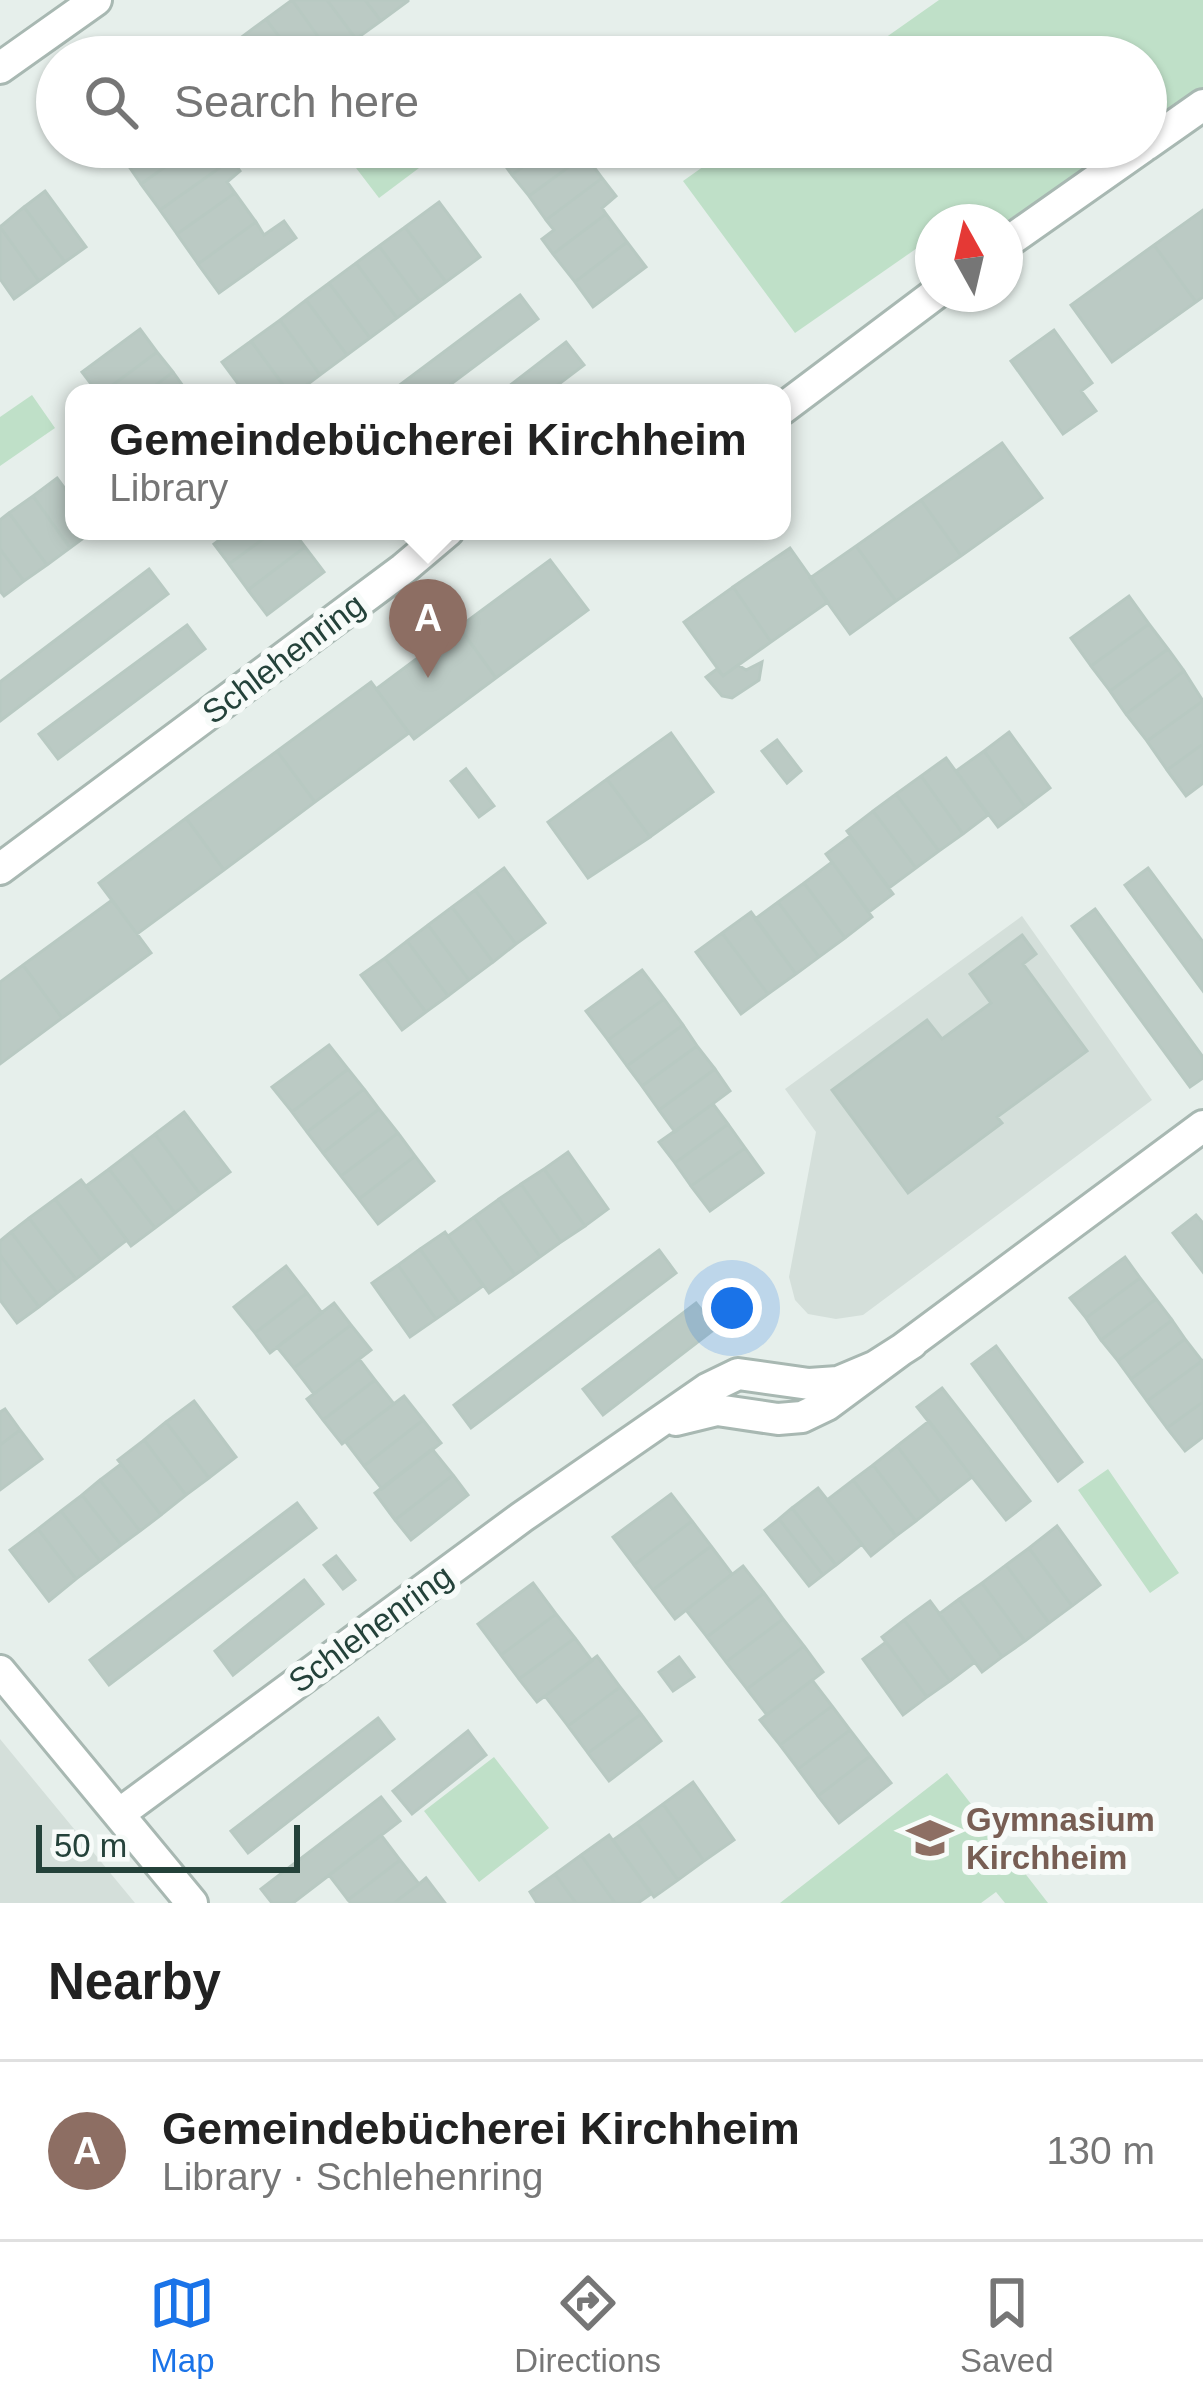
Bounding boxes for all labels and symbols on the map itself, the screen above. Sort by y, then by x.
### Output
north arrow [915,204,1023,312]
pin: A [389,579,467,678]
street label: Schlehenring [195,586,371,731]
your location [702,1278,762,1338]
street label: Schlehenring [281,1557,459,1700]
place label: Gymnasium Kirchheim [966,1801,1155,1876]
school or university icon: Gymnasium Kirchheim [905,1813,955,1863]
scale bar [36,1819,300,1872]

